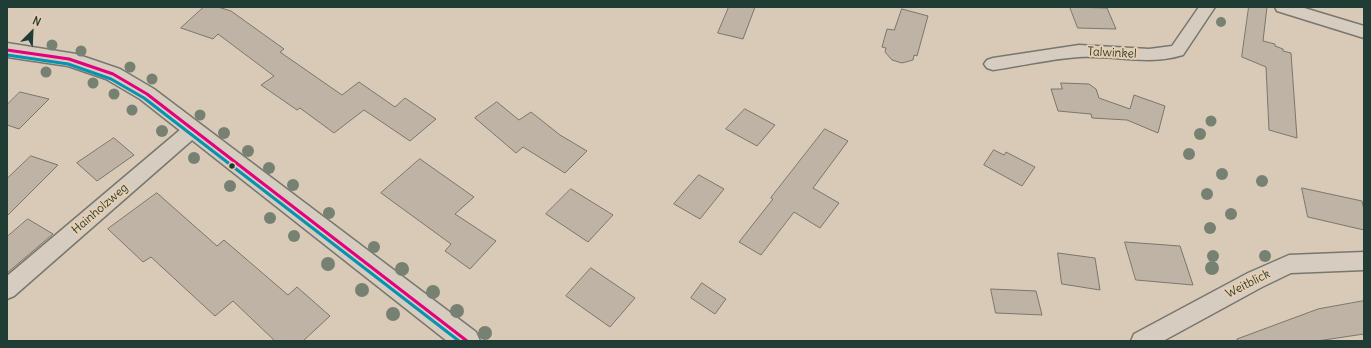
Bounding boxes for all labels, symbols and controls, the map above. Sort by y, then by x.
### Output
north arrow [12,12,52,52]
text: N [31,13,43,29]
street label: Talwinkel [1087,45,1137,61]
unlabelled marker [227,161,237,171]
street label: Hainholzweg [69,181,131,237]
street label: Weitblick [1223,267,1273,301]

